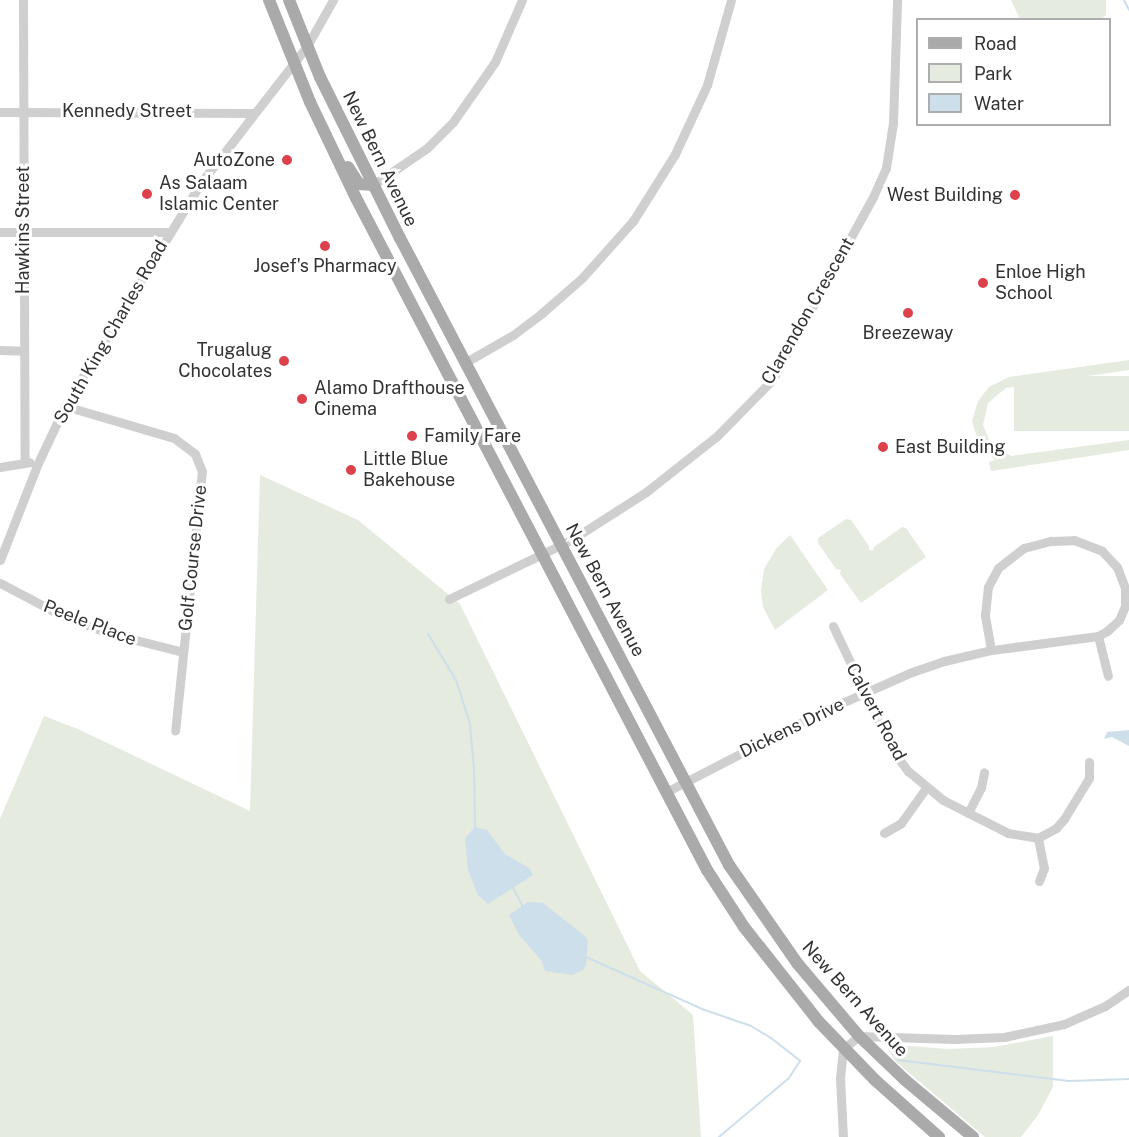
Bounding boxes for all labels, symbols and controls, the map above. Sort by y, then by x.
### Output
legend [916,18,1111,126]
text: Road [974,33,1017,54]
text: Park [974,63,1012,84]
street label: New Bern Avenue [338,88,422,230]
text: Water [974,93,1024,114]
street label: Kennedy Street [62,100,192,122]
place label: AutoZone [193,149,275,171]
marker: AutoZone [280,153,294,167]
street label: Hawkins Street [12,166,34,294]
place label: As Salaam Islamic Center [159,173,279,216]
place label: West Building [887,184,1003,206]
marker: As Salaam Islamic Center [140,187,154,201]
marker: West Building [1008,188,1022,202]
street label: Clarendon Crescent [757,234,859,388]
street label: South King Charles Road [50,236,172,428]
marker: Josef's Pharmacy [318,239,332,253]
place label: Josef's Pharmacy [253,255,397,277]
place label: Enloe High School [995,262,1086,304]
marker: Enloe High School [976,276,990,290]
marker: Breezeway [901,306,915,320]
place label: Breezeway [863,322,953,344]
place label: Trugalug Chocolates [178,340,272,382]
marker: Trugalug Chocolates [277,354,291,368]
place label: Alamo Drafthouse Cinema [314,378,465,420]
marker: Alamo Drafthouse Cinema [295,392,309,406]
place label: Family Fare [424,425,521,447]
marker: Family Fare [405,429,419,443]
place label: East Building [895,436,1005,458]
marker: East Building [876,440,890,454]
place label: Little Blue Bakehouse [363,449,455,492]
marker: Little Blue Bakehouse [344,463,358,477]
street label: Golf Course Drive [175,484,211,632]
street label: New Bern Avenue [561,520,649,660]
street label: Peele Place [40,595,140,651]
street label: Calvert Road [841,660,911,764]
street label: Dickens Drive [736,693,848,763]
street label: New Bern Avenue [797,937,913,1061]

